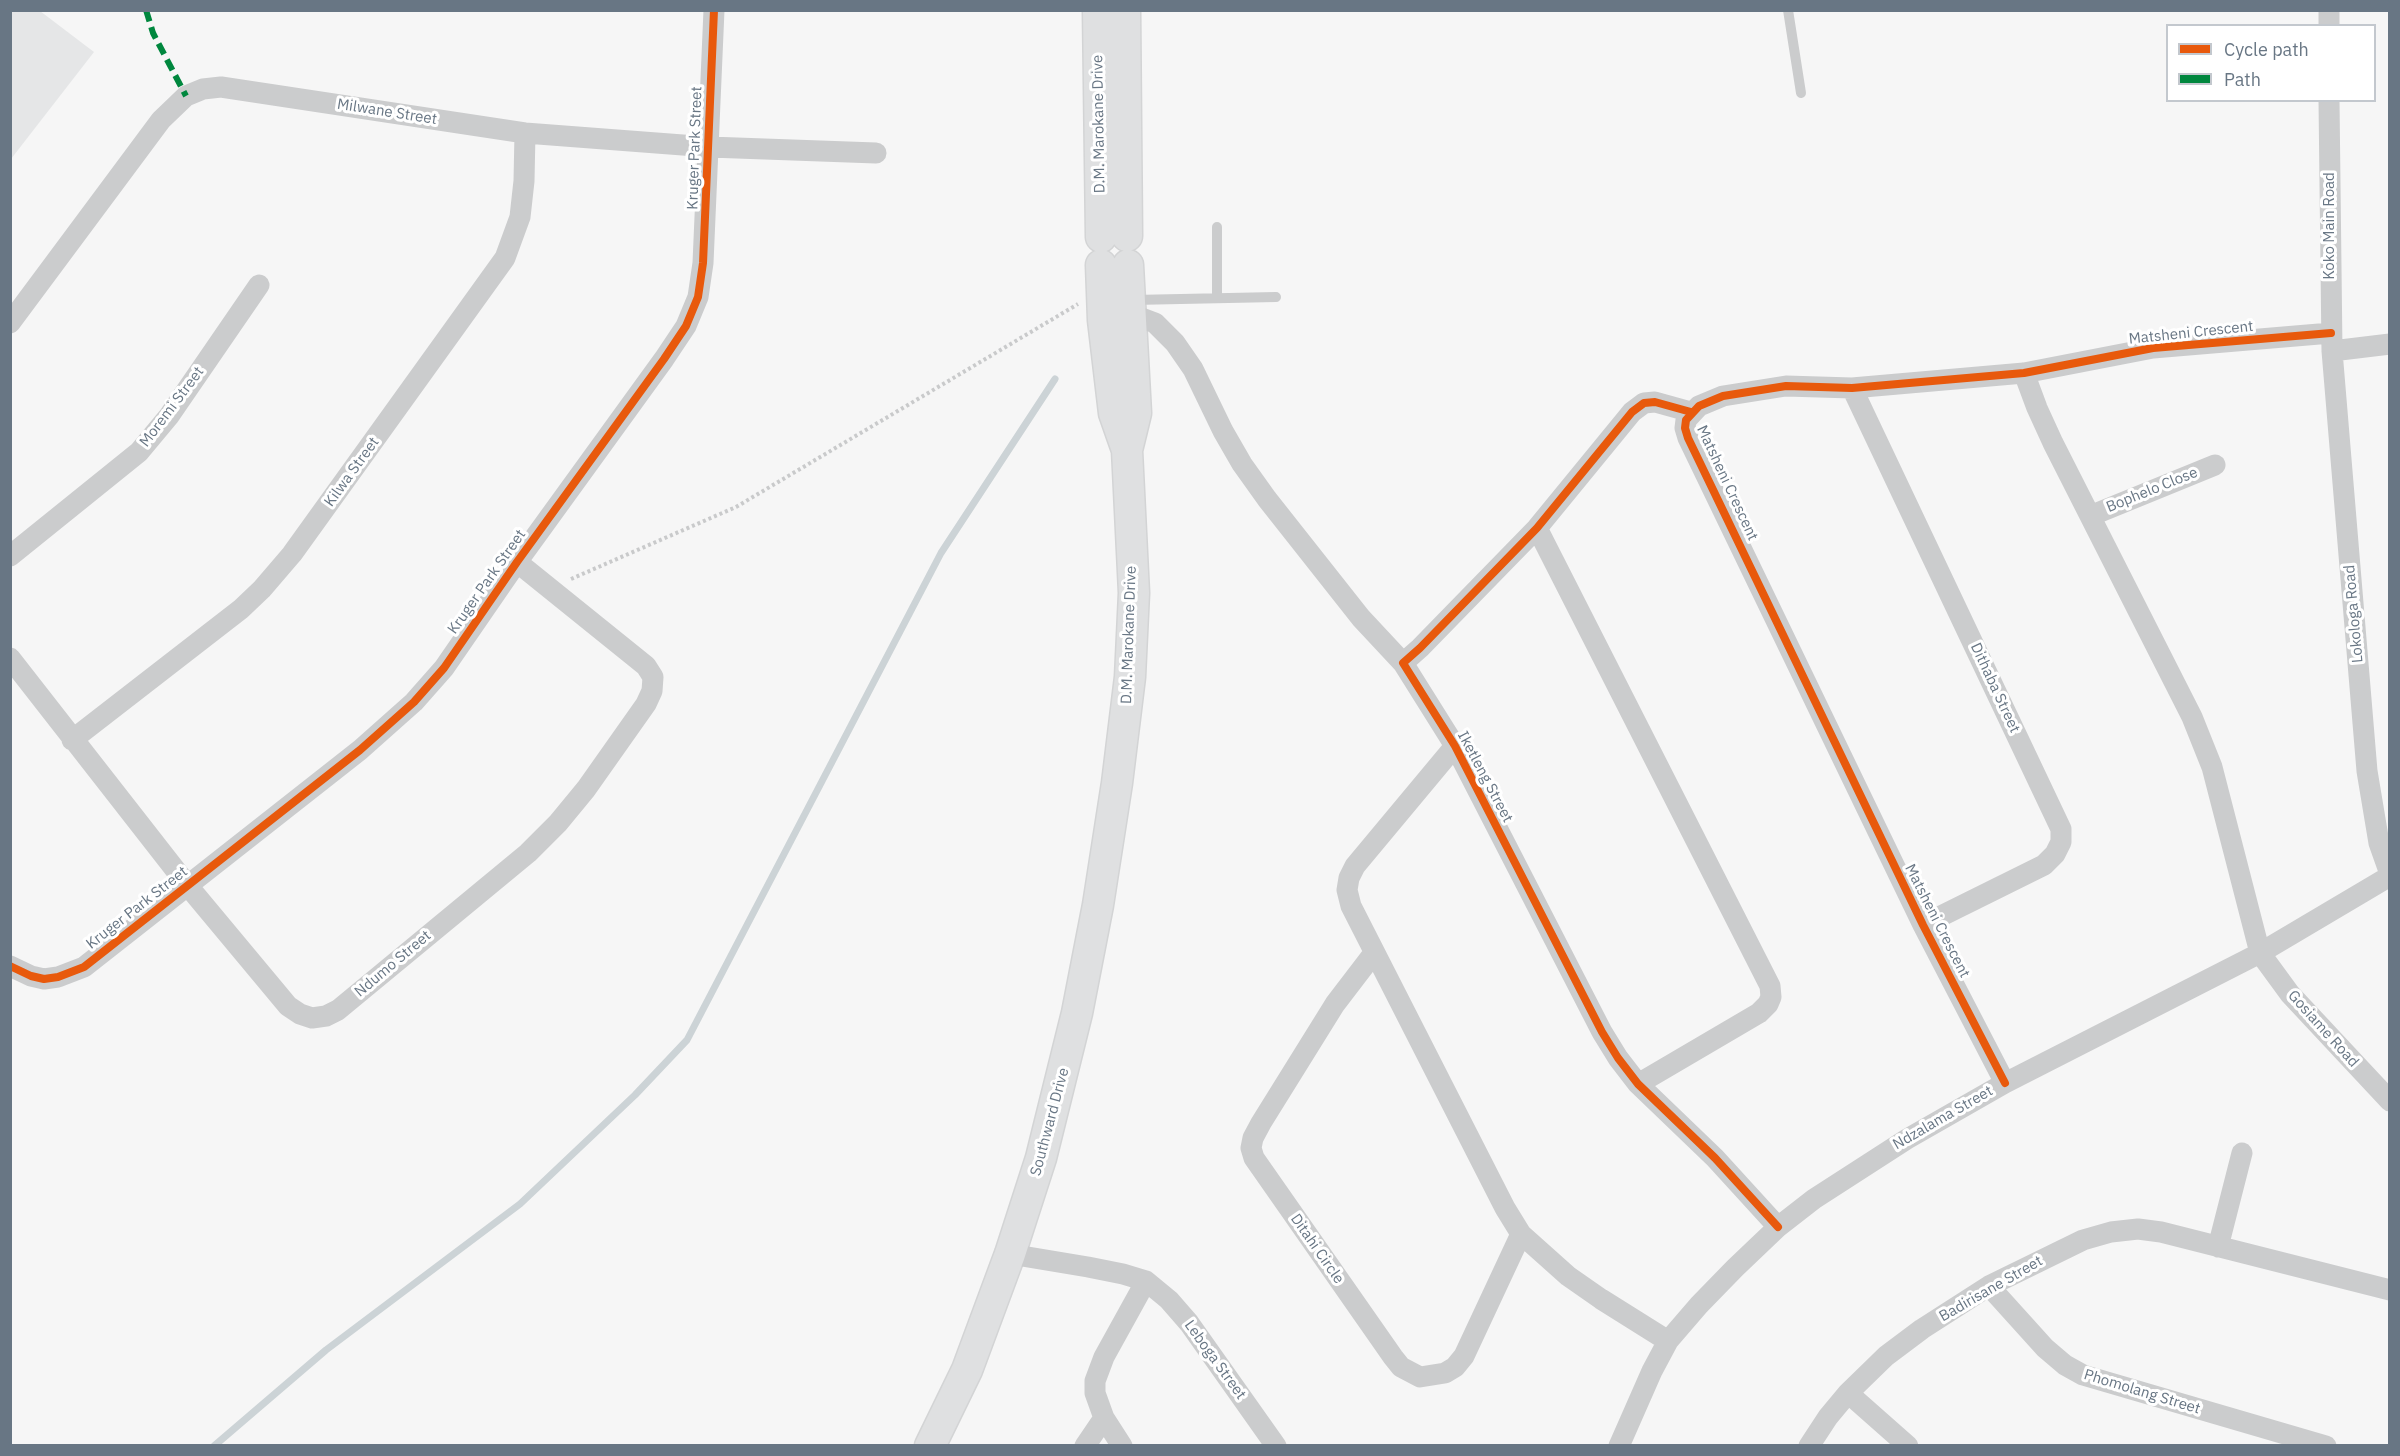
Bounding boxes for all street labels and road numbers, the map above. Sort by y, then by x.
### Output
street label: D.M. Marokane Drive [1089,55,1109,193]
street label: Kruger Park Street [684,86,706,210]
street label: Milwane Street [336,95,438,129]
street label: Koko Main Road [2321,172,2339,280]
street label: Matsheni Crescent [2128,318,2254,348]
street label: Moremi Street [136,363,208,451]
street label: Matsheni Crescent [1692,423,1762,543]
street label: Kilwa Street [321,434,383,510]
street label: Bophelo Close [2104,463,2200,517]
street label: Kruger Park Street [444,526,530,638]
street label: Lokologa Road [2341,564,2367,664]
street label: D.M. Marokane Drive [1118,565,1140,705]
street label: Dithaba Street [1966,640,2024,736]
street label: Iketleng Street [1453,728,1517,826]
street label: Matsheni Crescent [1901,861,1973,981]
street label: Kruger Park Street [83,863,191,953]
street label: Ndumo Street [351,927,435,1001]
street label: Gosiame Road [2284,987,2362,1071]
street label: Southward Drive [1027,1066,1073,1178]
street label: Ndzalama Street [1890,1082,1996,1154]
street label: Ditahi Circle [1286,1211,1348,1287]
street label: Badirisane Street [1936,1252,2046,1326]
street label: Leboga Street [1180,1317,1250,1403]
street label: Phomolang Street [2082,1366,2202,1418]

